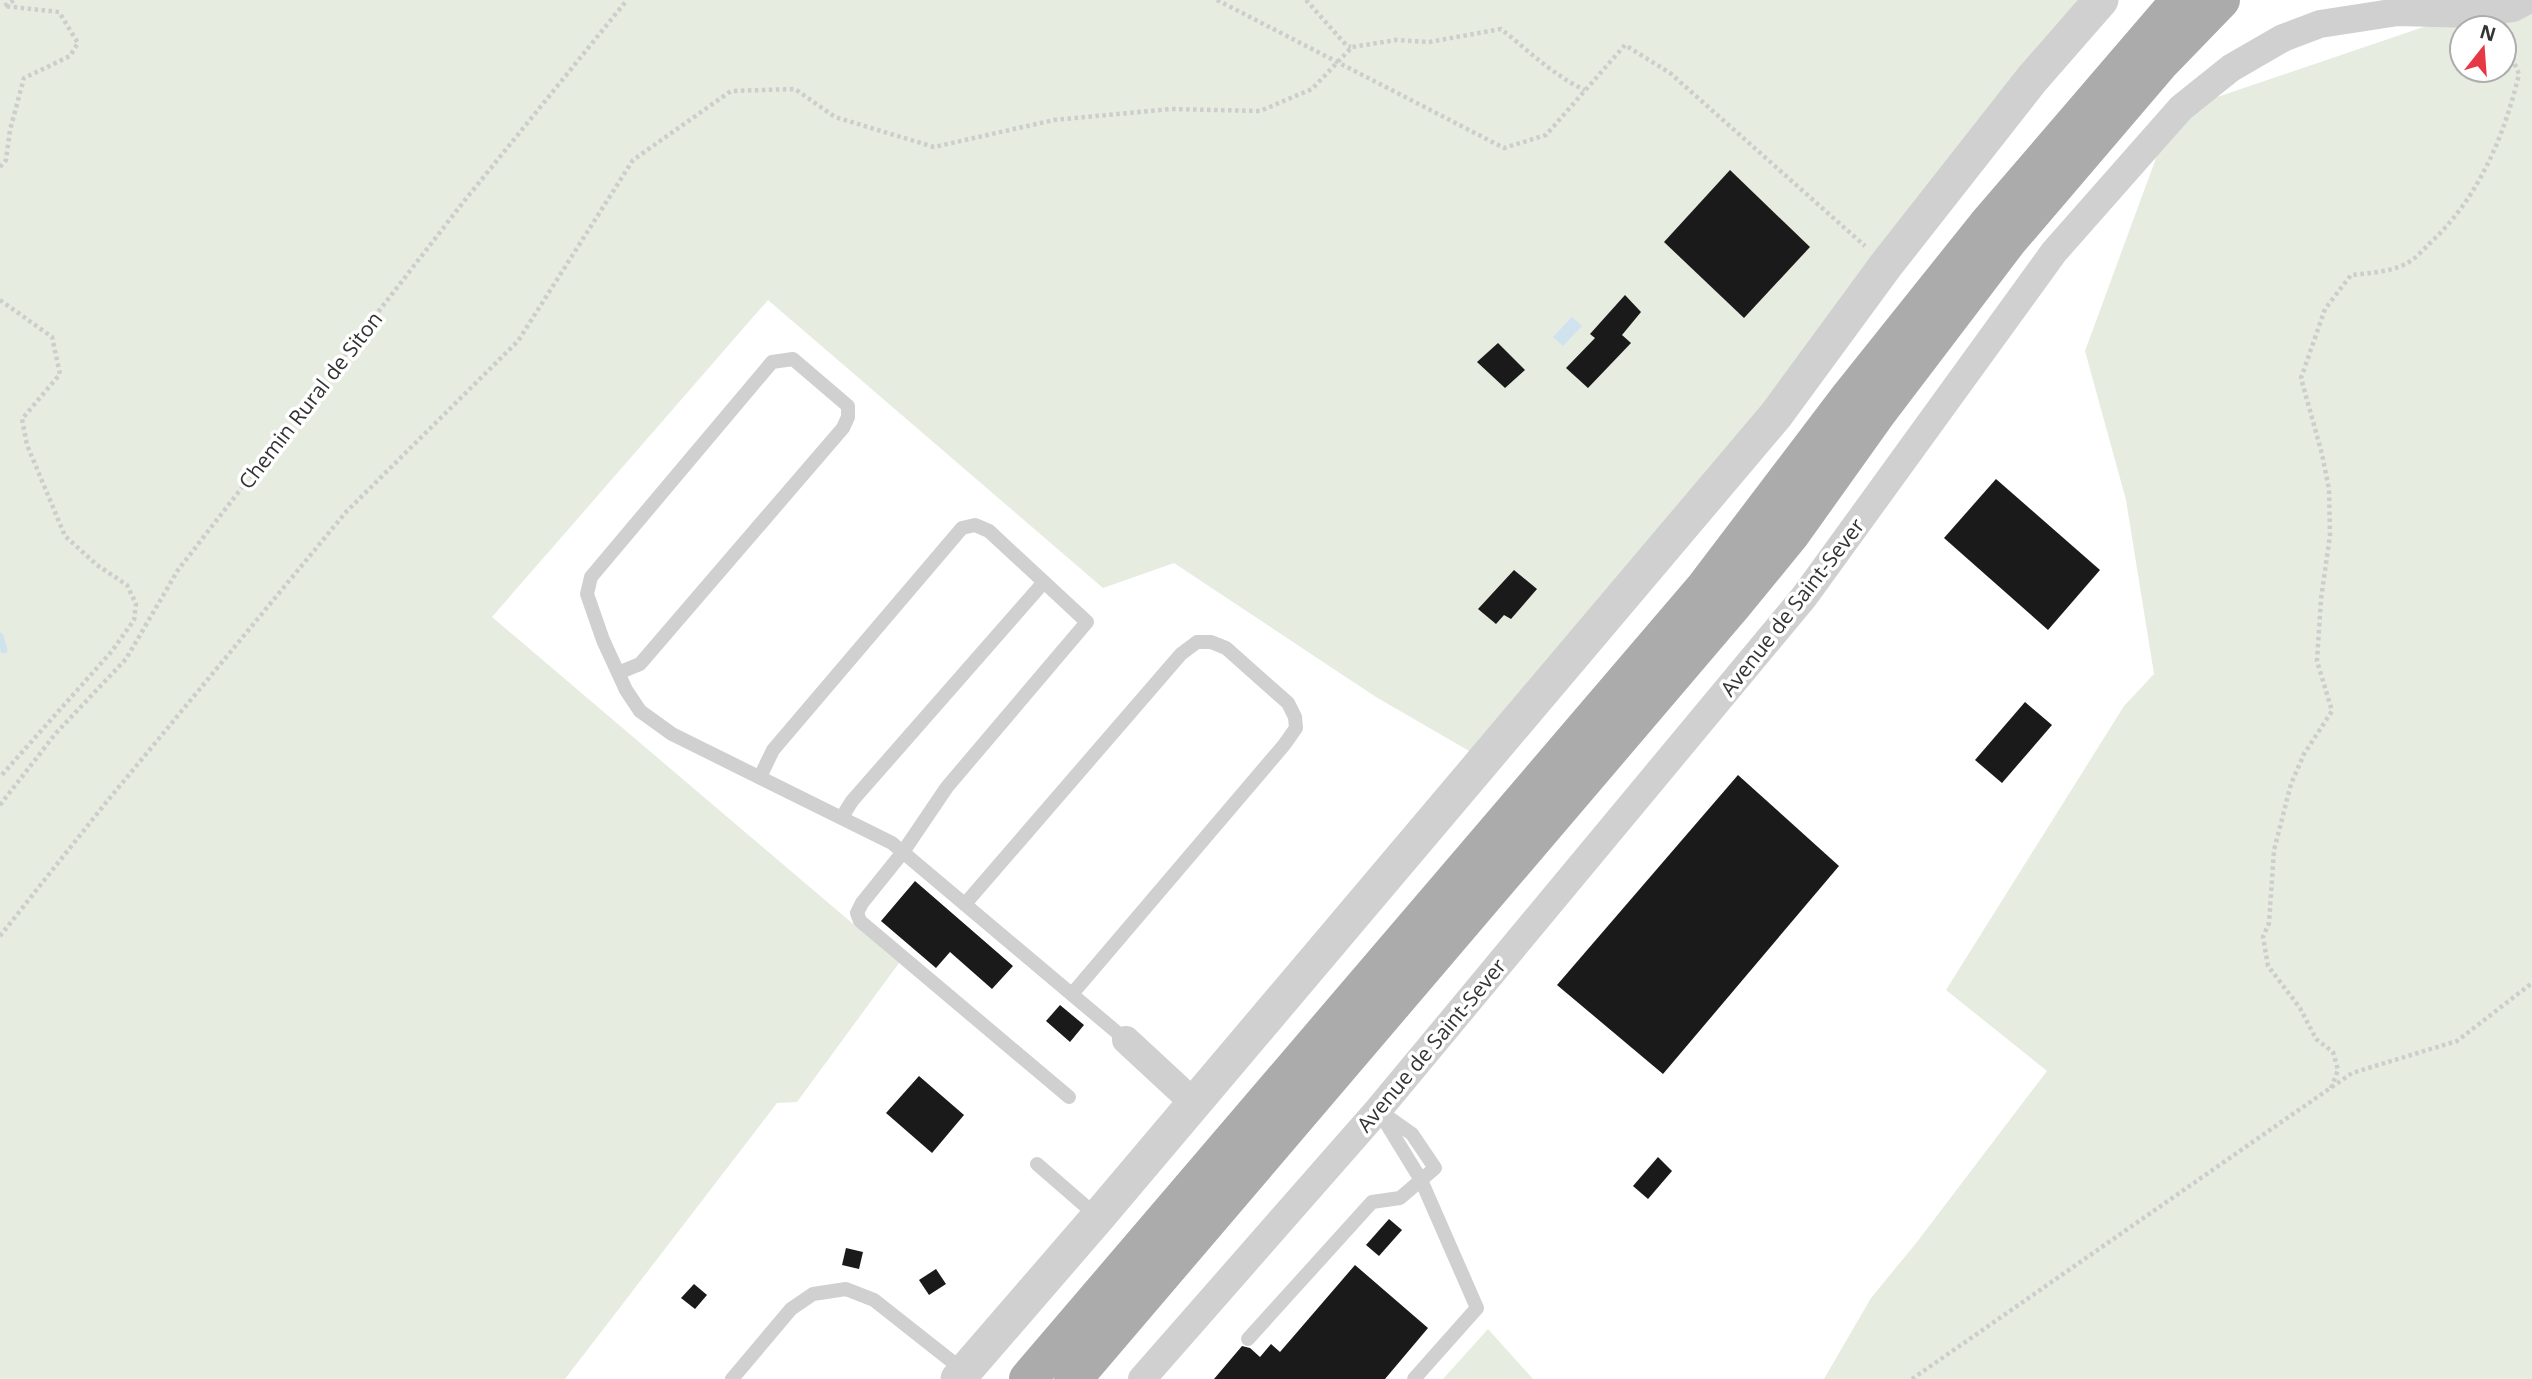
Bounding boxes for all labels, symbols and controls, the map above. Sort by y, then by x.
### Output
north arrow [2448,14,2518,84]
text: N [2477,18,2499,47]
street label: Chemin Rural de Siton [232,306,388,494]
street label: Avenue de Saint-Sever [1714,512,1871,702]
street label: Avenue de Saint-Sever [1350,952,1512,1138]

